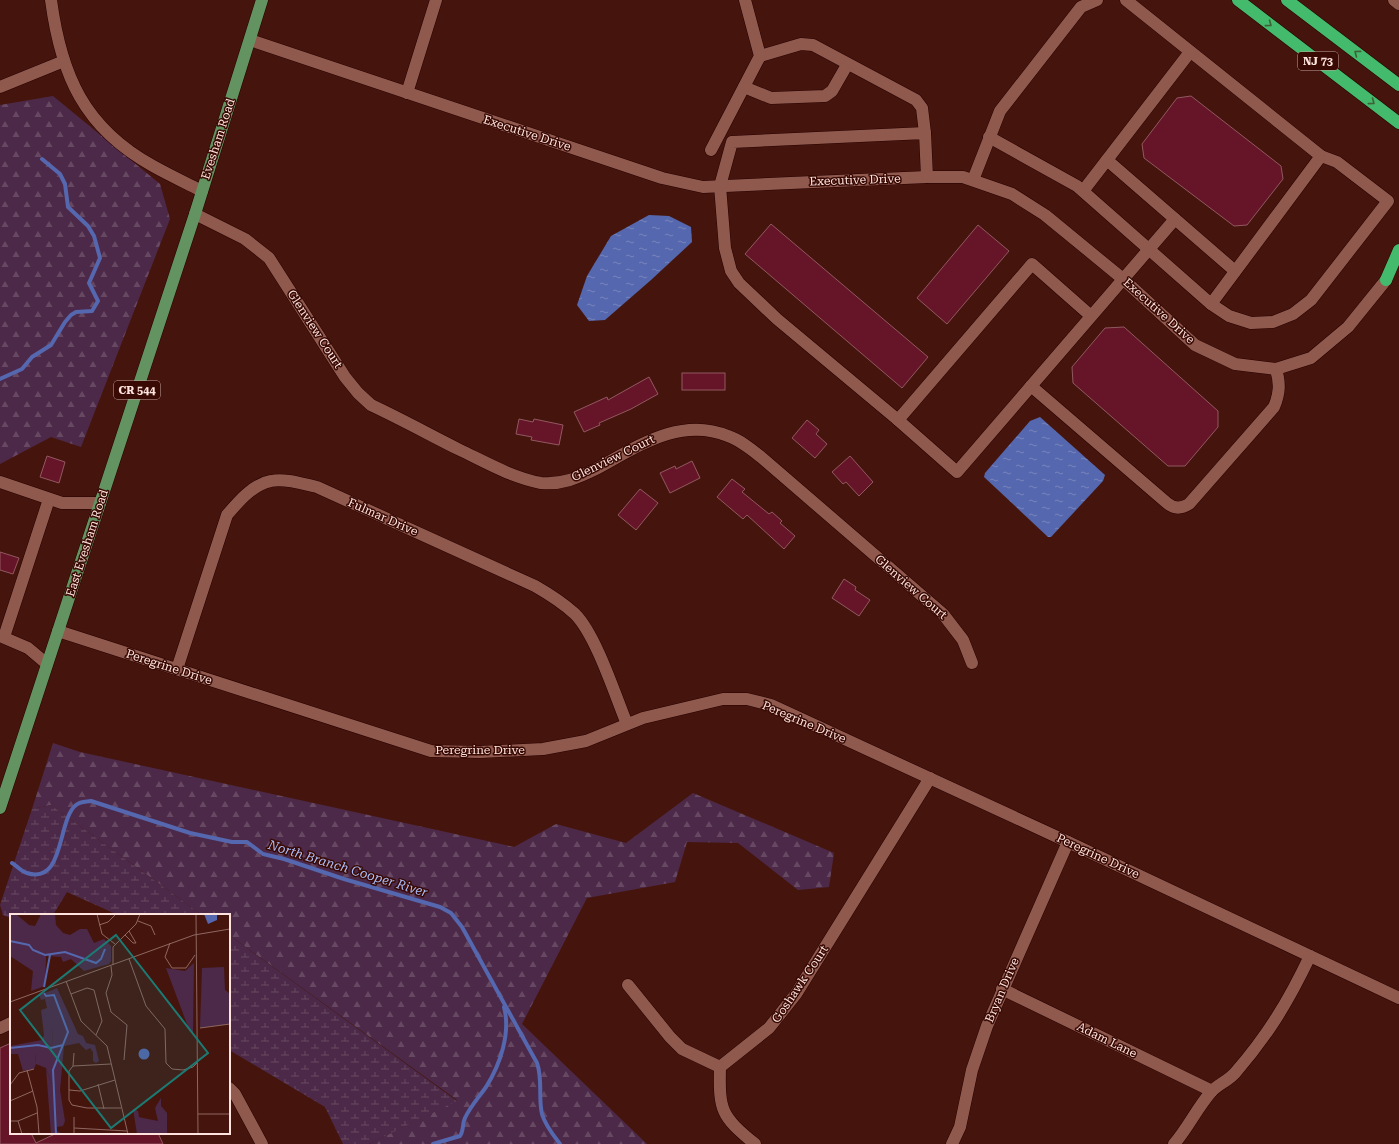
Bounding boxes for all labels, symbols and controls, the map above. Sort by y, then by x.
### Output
one-way arrow [1264,19,1271,26]
one-way arrow [1354,51,1361,58]
road number: NJ 73 [1298,52,1338,70]
street label: Evesham Road [198,96,238,181]
one-way arrow [1368,98,1375,105]
street label: Executive Drive [481,112,573,154]
street label: Executive Drive [809,171,901,189]
street label: Executive Drive [1120,275,1198,347]
street label: Glenview Court [284,287,346,371]
road number: CR 544 [114,381,160,399]
street label: Glenview Court [569,432,657,484]
street label: East Evesham Road [63,487,111,598]
street label: Fulmar Drive [346,495,421,539]
street label: Glenview Court [872,552,950,622]
street label: Peregrine Drive [124,646,214,688]
street label: Peregrine Drive [760,698,848,746]
street label: Peregrine Drive [435,743,525,757]
street label: Peregrine Drive [1054,831,1142,881]
water label: North Branch Cooper River [265,837,430,900]
inset map [10,914,230,1134]
street label: Goshawk Court [769,942,831,1025]
street label: Bryan Drive [982,955,1022,1024]
street label: Adam Lane [1075,1019,1140,1061]

